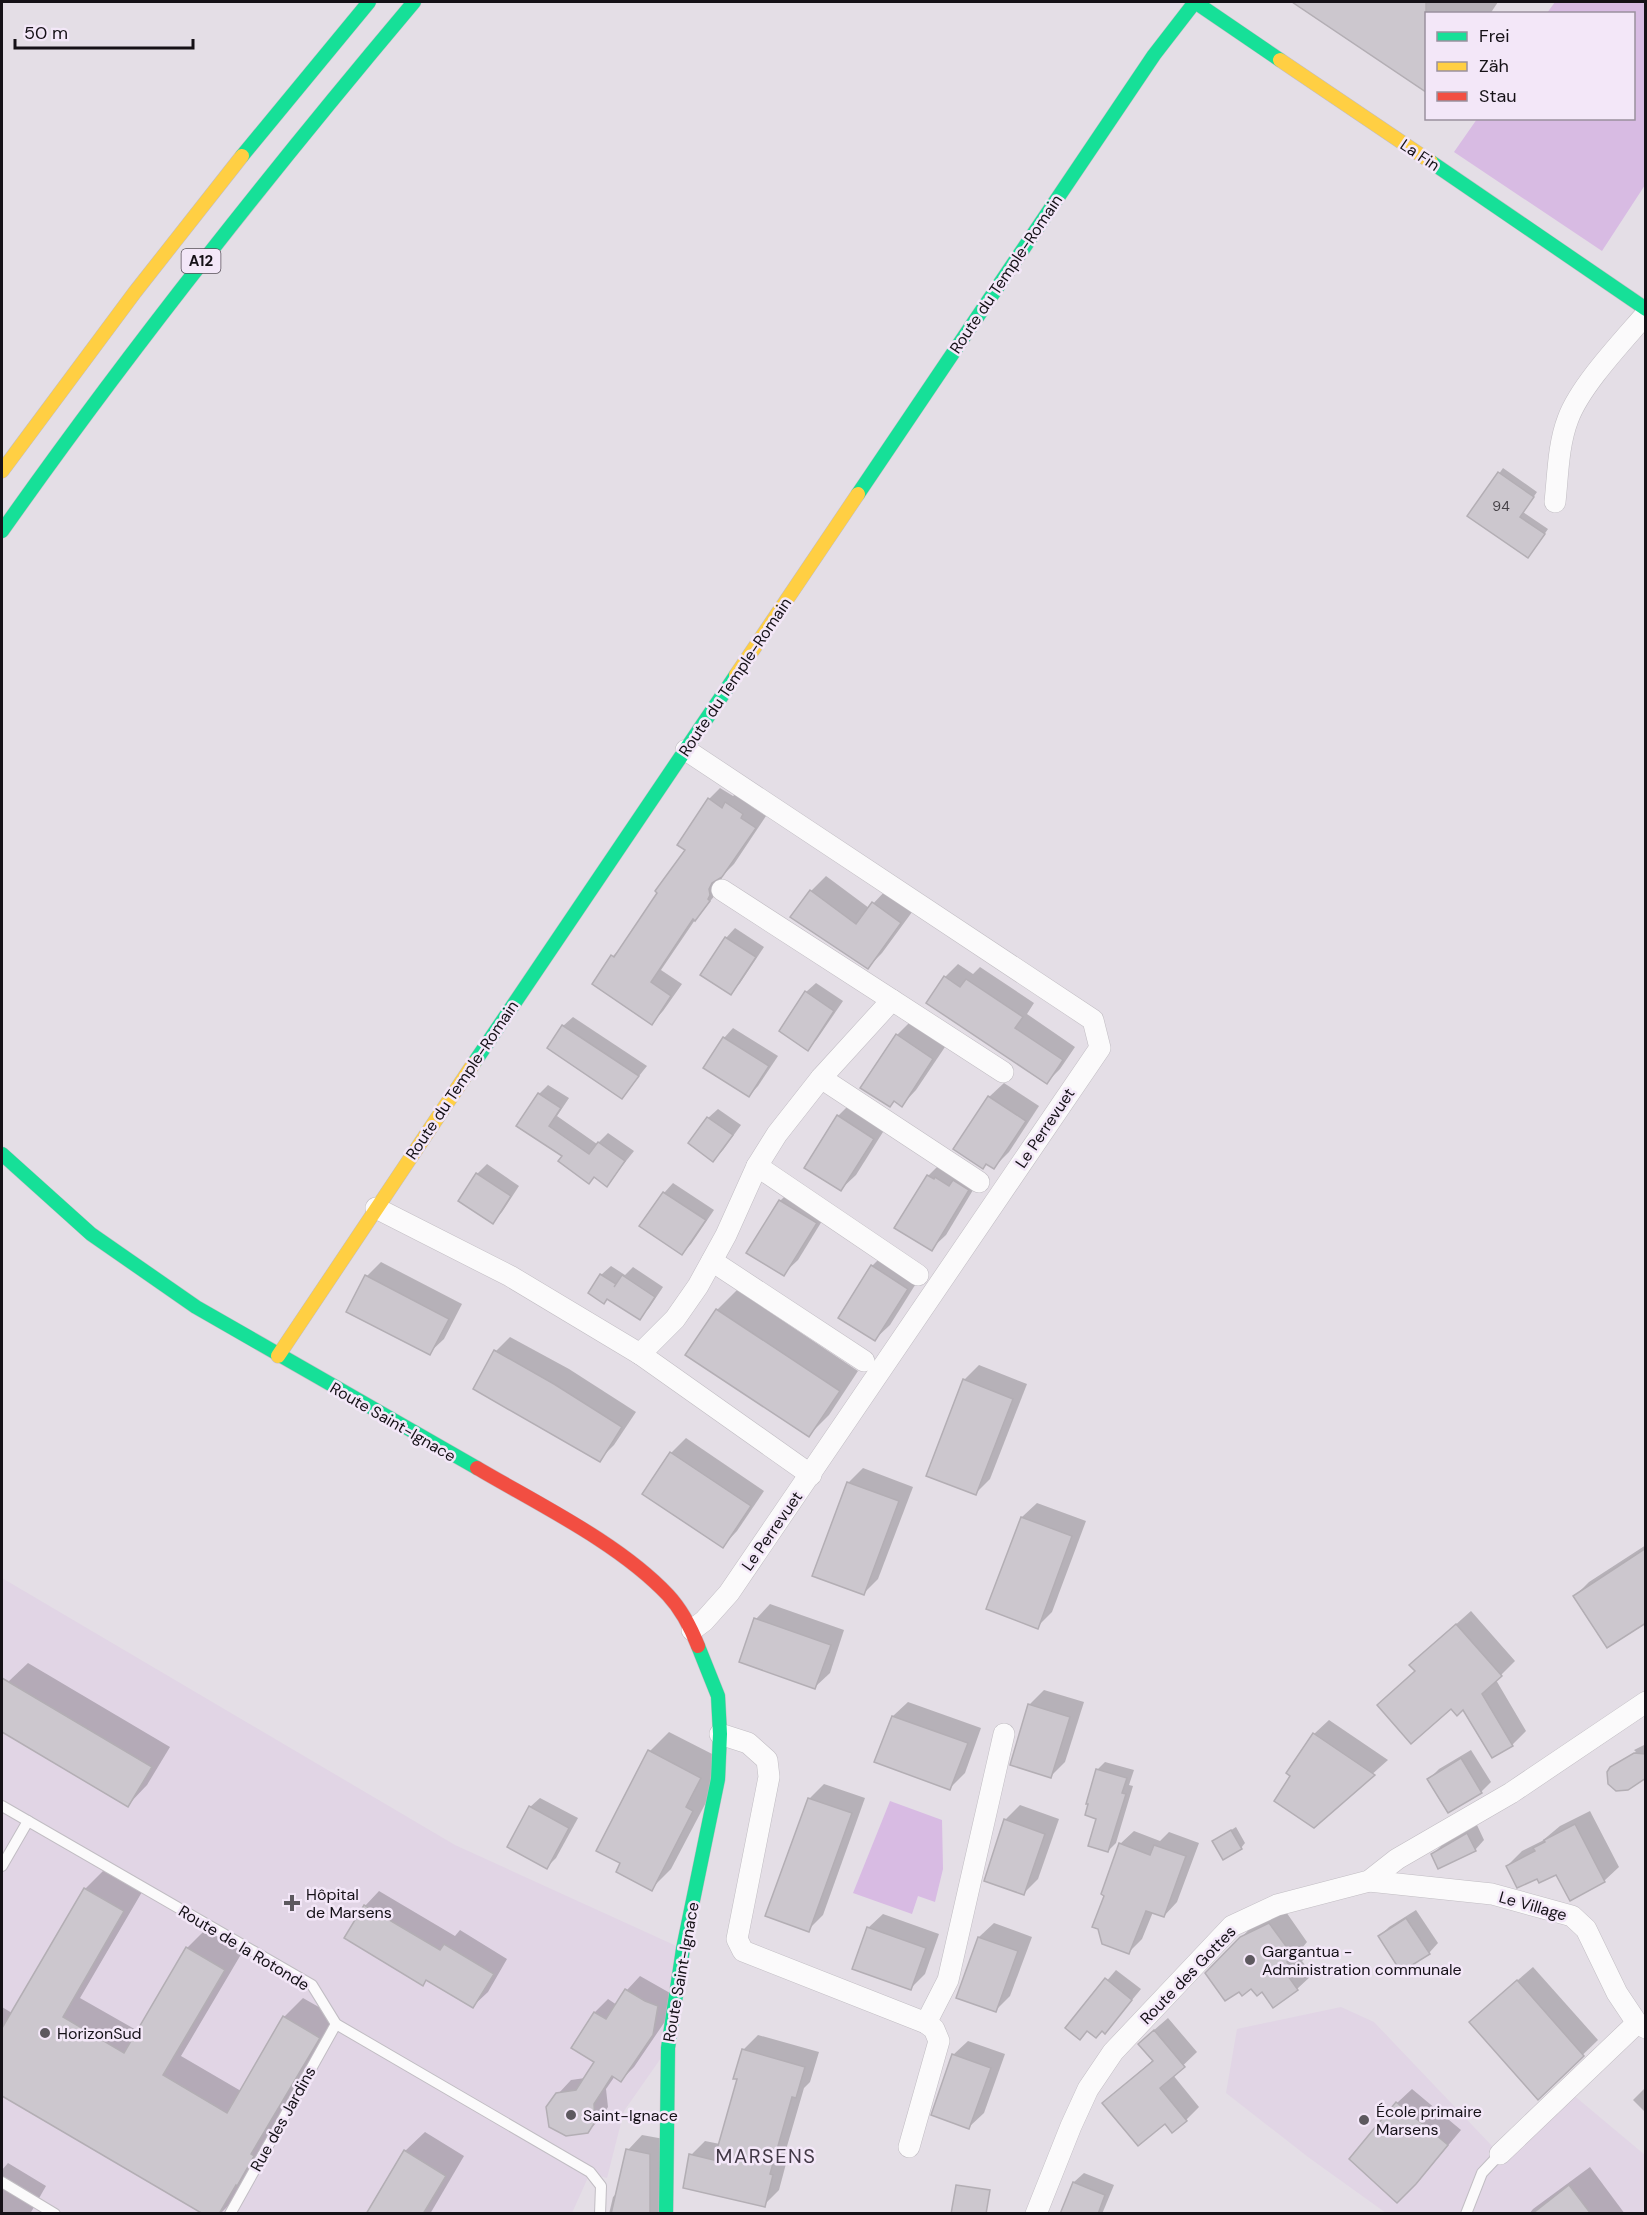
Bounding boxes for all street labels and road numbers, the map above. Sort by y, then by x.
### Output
street label: La Fin [1396,134,1444,176]
street label: Route du Temple-Romain [945,191,1067,357]
road number: A12 [182,249,220,273]
street label: Route du Temple-Romain [674,594,796,760]
street label: Route du Temple-Romain [401,997,523,1163]
street label: Le Perrevuet [1010,1084,1080,1172]
street label: Route Saint-Ignace [326,1377,460,1467]
street label: Le Perrevuet [737,1487,807,1575]
street label: Le Village [1497,1886,1569,1926]
street label: Route Saint-Ignace [658,1900,704,2044]
street label: Route de la Rotonde [175,1901,313,1995]
street label: Route des Gottes [1136,1921,1240,2029]
street label: Rue des Jardins [245,2063,321,2175]

